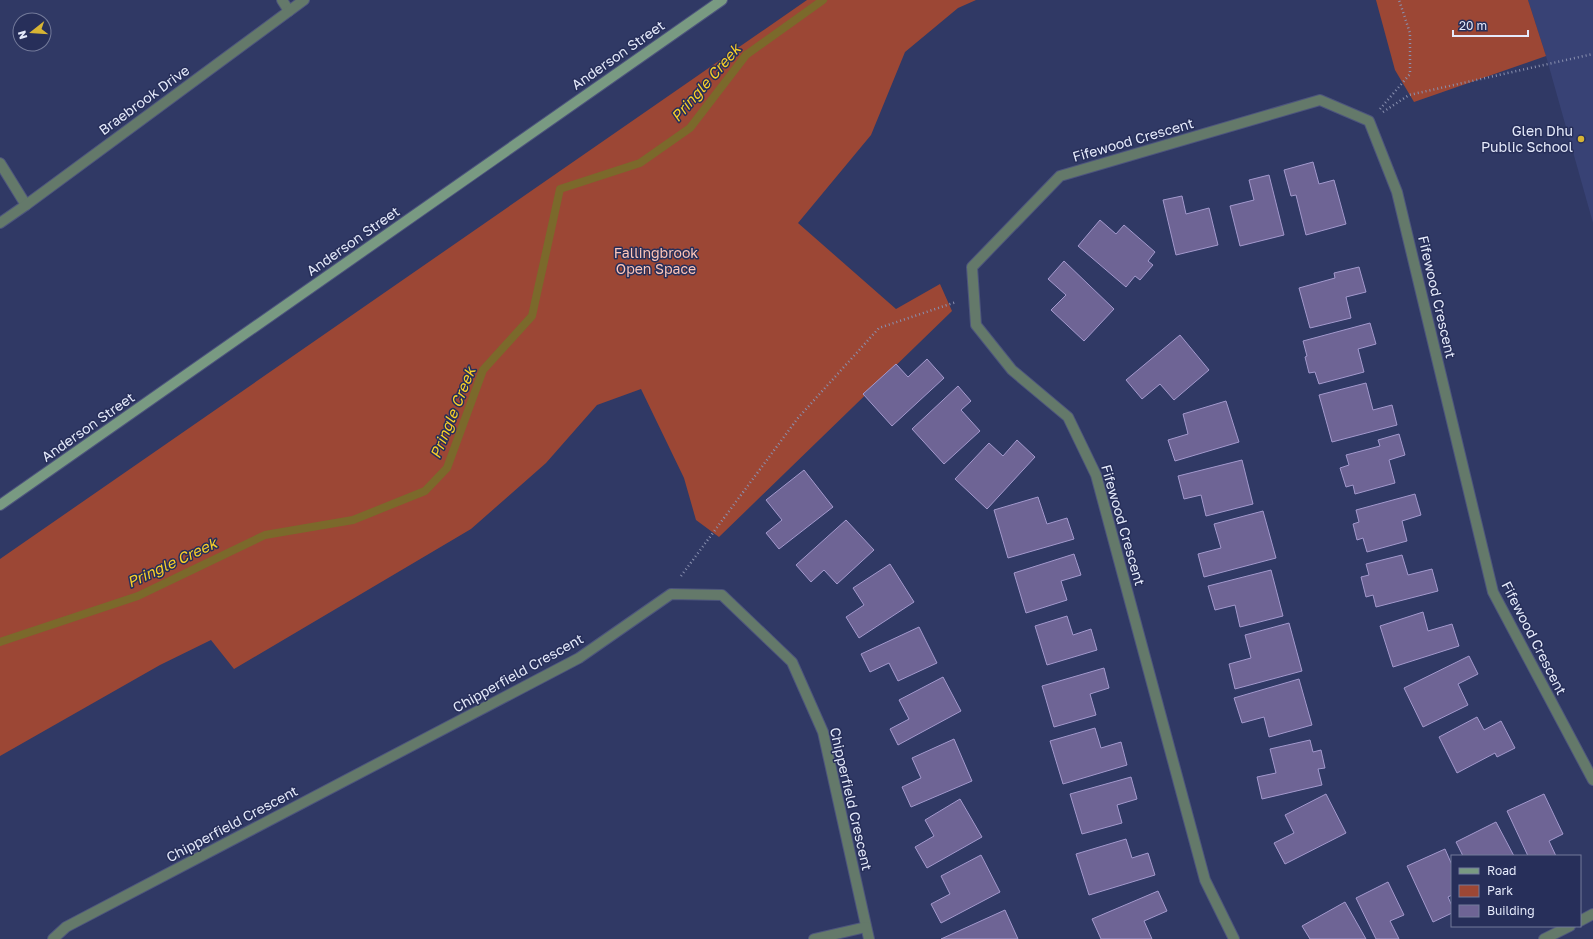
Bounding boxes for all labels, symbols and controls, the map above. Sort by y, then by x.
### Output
north arrow [12,12,52,52]
scale bar [1453,12,1528,38]
street label: Anderson Street [568,16,667,93]
text: 20 m [1459,18,1487,33]
text: N [15,29,29,41]
water label: Pringle Creek [667,39,746,126]
street label: Braebrook Drive [95,61,192,138]
street label: Fifewood Crescent [1070,114,1195,165]
place label: Glen Dhu Public School [1481,122,1573,155]
marker: Glen Dhu Public School [1576,134,1586,144]
street label: Anderson Street [303,202,402,279]
street label: Fifewood Crescent [1415,234,1460,360]
park label: Fallingbrook Open Space [614,244,698,277]
water label: Pringle Creek [426,363,480,461]
street label: Anderson Street [38,388,137,465]
street label: Fifewood Crescent [1098,462,1149,587]
water label: Pringle Creek [124,533,221,592]
street label: Fifewood Crescent [1498,578,1570,697]
street label: Chipperfield Crescent [450,630,586,716]
street label: Chipperfield Crescent [827,726,876,872]
street label: Chipperfield Crescent [163,782,300,865]
legend [1451,855,1581,927]
text: Road [1487,863,1516,878]
text: Park [1487,883,1513,898]
text: Building [1487,903,1535,918]

